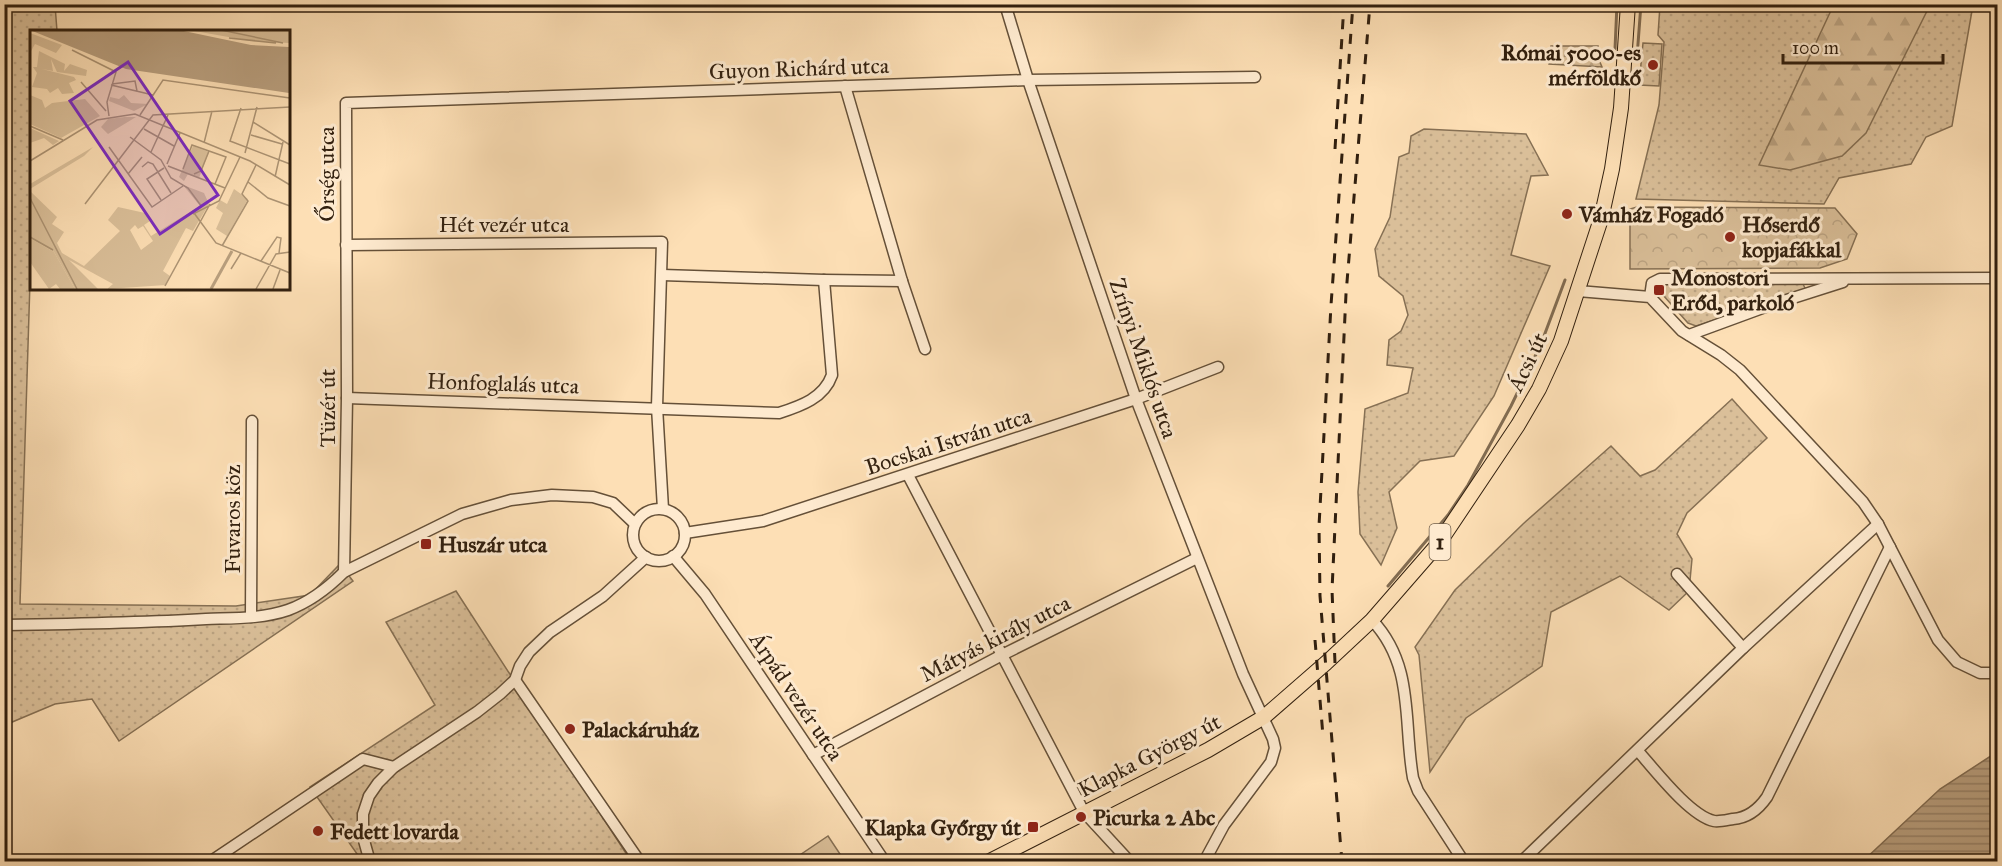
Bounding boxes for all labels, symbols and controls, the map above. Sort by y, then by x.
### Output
scale bar [1783,27,1944,65]
inset map [30,30,290,290]
text: 100 m [1792,37,1839,59]
place label: Római 5000-es mérföldkő [1501,39,1642,91]
street label: Guyon Richárd utca [709,52,890,85]
marker: Római 5000-es mérföldkő [1646,58,1660,72]
street label: Őrség utca [313,126,340,222]
place label: Vámház Fogadó [1578,201,1724,228]
marker: Vámház Fogadó [1560,207,1574,221]
street label: Hét vezér utca [439,211,570,238]
place label: Hőserdő kopjafákkal [1742,211,1842,263]
marker: Hőserdő kopjafákkal [1723,230,1737,244]
place label: Monostori Erőd, parkoló [1671,264,1794,316]
street label: Zrínyi Miklós utca [1103,275,1184,442]
marker: Monostori Erőd, parkoló [1652,283,1666,297]
street label: Ácsi út [1501,328,1553,397]
street label: Honfoglalás utca [427,367,580,400]
street label: Tüzér út [314,369,341,447]
street label: Bocskai István utca [862,402,1035,481]
street label: Fuvaros köz [219,464,246,574]
road number: 1 [1430,524,1450,560]
place label: Huszár utca [438,531,548,558]
marker: Huszár utca [419,537,433,551]
street label: Mátyás király utca [916,589,1075,688]
street label: Árpád vezér utca [743,626,850,766]
street label: Klapka György út [1073,708,1225,803]
place label: Palackáruház [582,716,700,743]
marker: Palackáruház [563,722,577,736]
place label: Picurka 2 Abc [1093,804,1216,831]
marker: Picurka 2 Abc [1074,810,1088,824]
place label: Klapka Győrgy út [865,814,1021,841]
place label: Fedett lovarda [330,818,459,845]
marker: Klapka Győrgy út [1026,820,1040,834]
marker: Fedett lovarda [311,824,325,838]

